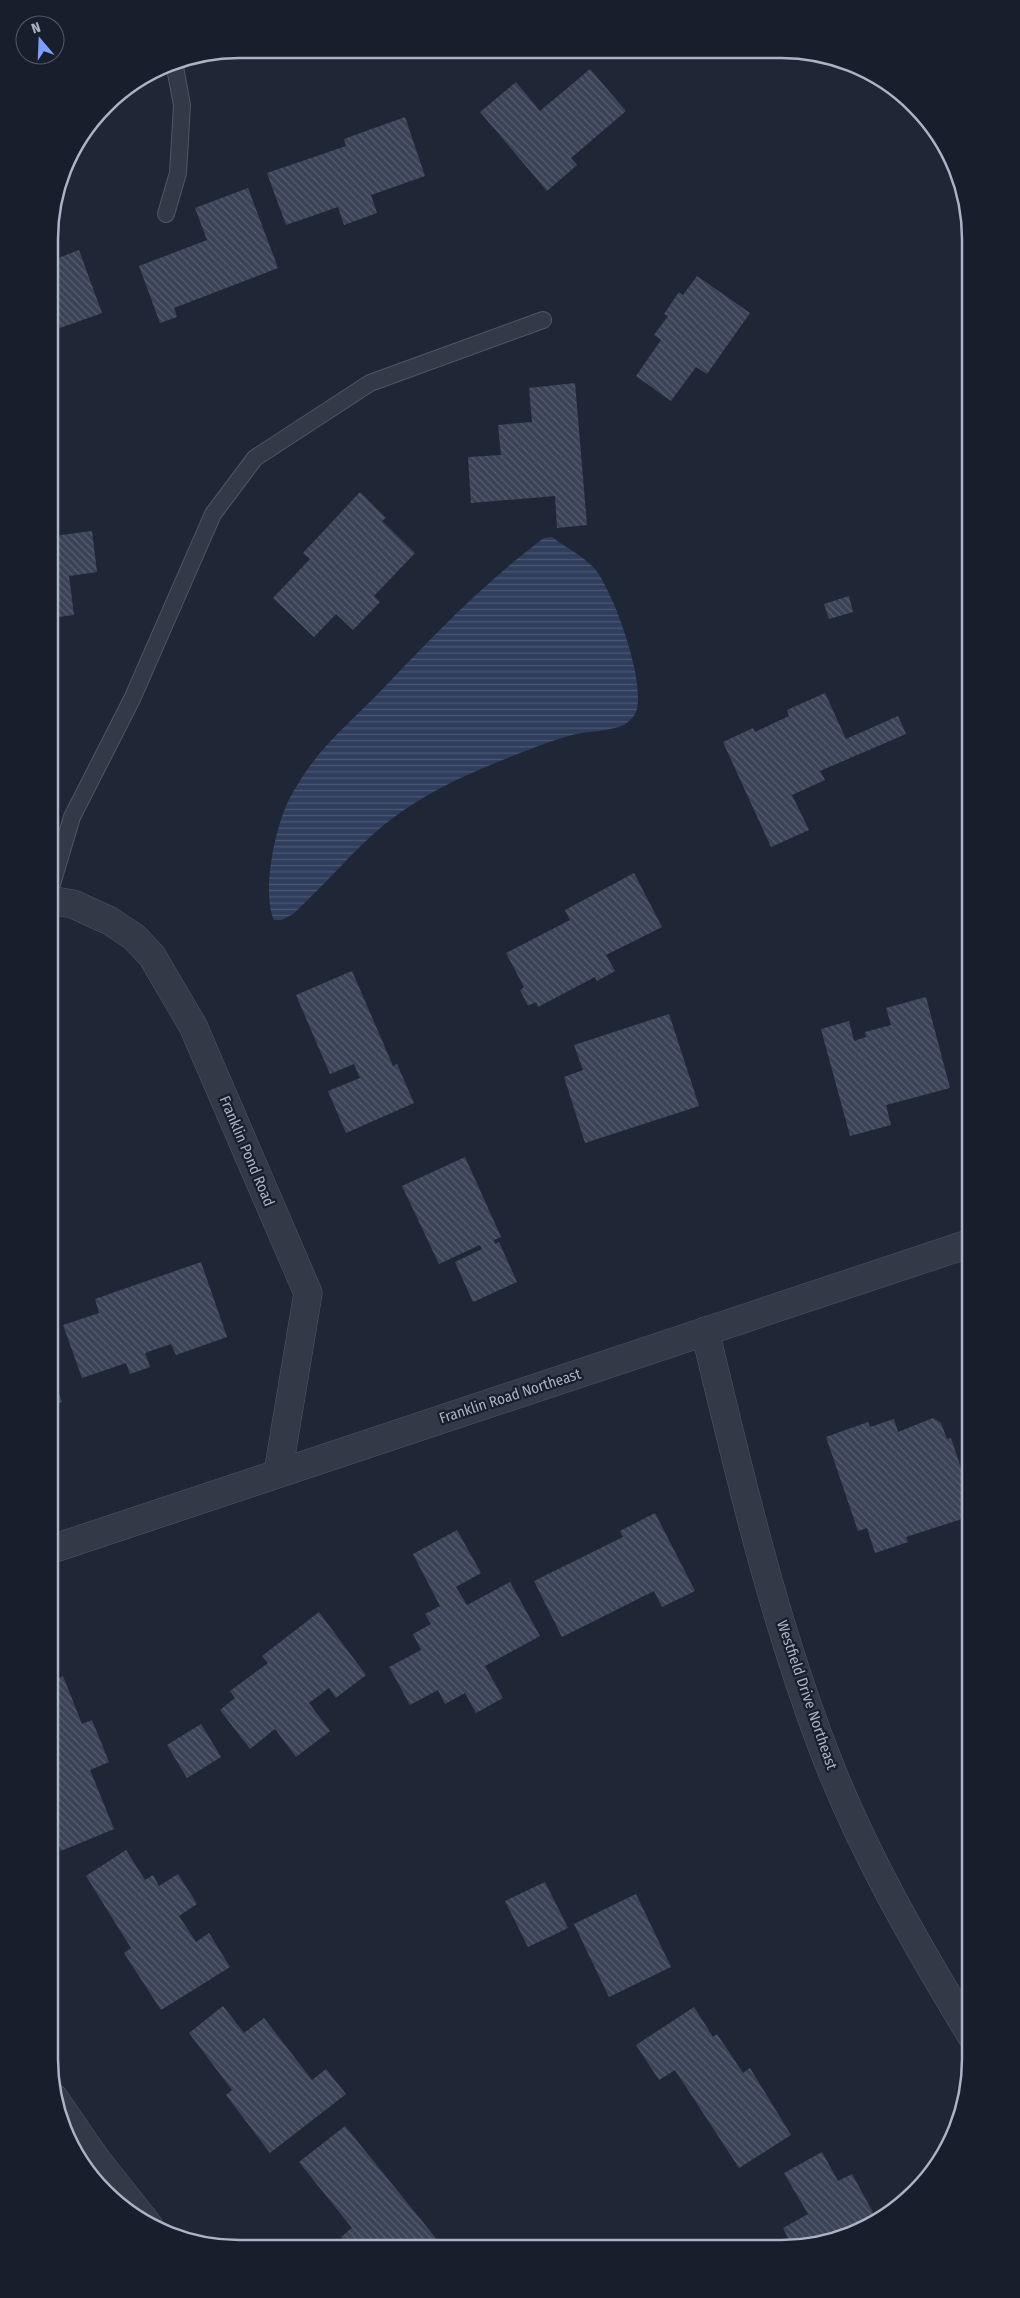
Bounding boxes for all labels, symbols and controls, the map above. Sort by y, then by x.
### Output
north arrow [15,15,65,65]
text: N [29,19,43,38]
street label: Franklin Pond Road [216,1093,278,1209]
street label: Franklin Road Northeast [437,1365,583,1427]
street label: Westfield Drive Northeast [773,1618,841,1772]

